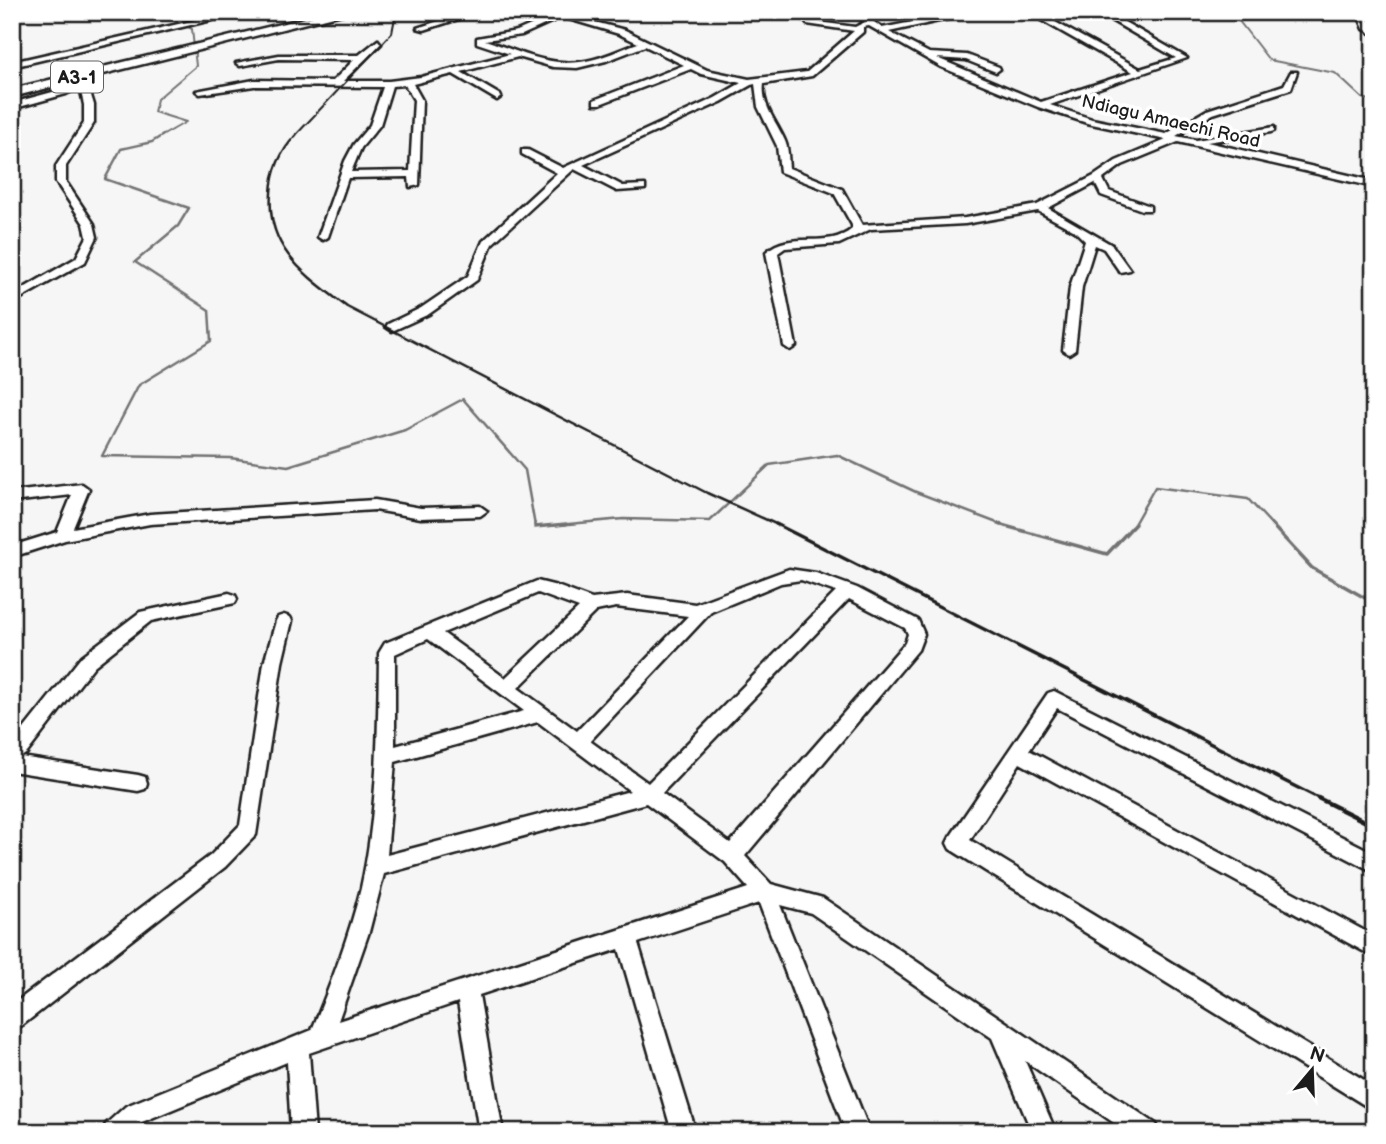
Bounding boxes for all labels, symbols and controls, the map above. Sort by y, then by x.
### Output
road number: A3-1 [51,61,103,92]
street label: Ndiagu Amaechi Road [1080,91,1262,152]
north arrow [1278,1036,1348,1106]
text: N [1307,1042,1328,1069]

